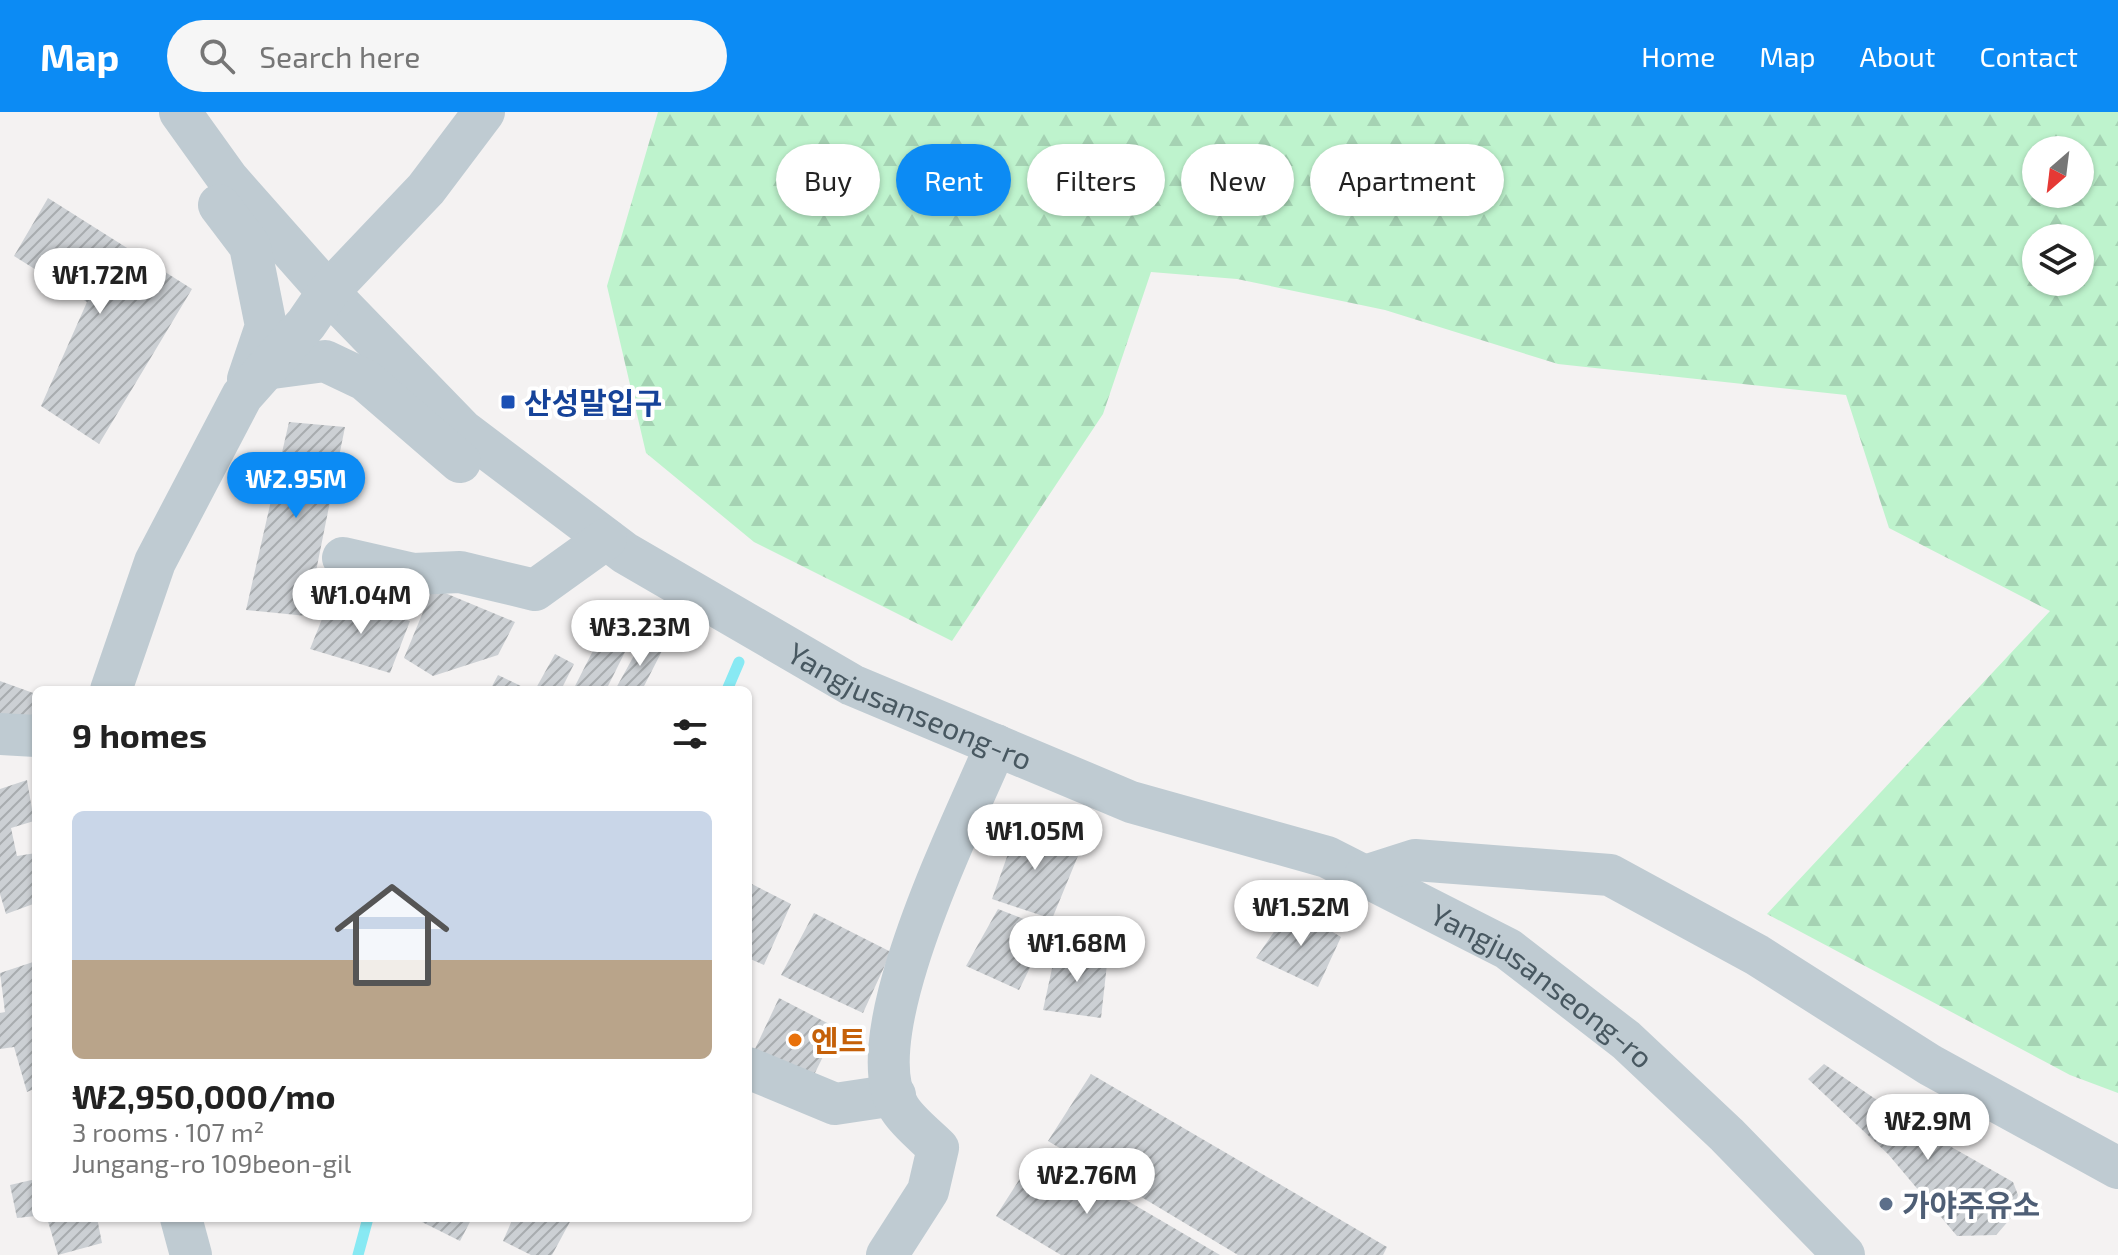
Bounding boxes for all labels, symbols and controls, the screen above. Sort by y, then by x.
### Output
search box [167,20,727,92]
text: Map [40,33,119,79]
icon: search [195,34,239,78]
text: Search here [259,38,420,74]
text: Home [1641,39,1715,73]
text: Map [1759,39,1816,73]
text: About [1860,39,1935,73]
text: Contact [1979,39,2078,73]
north arrow [2022,136,2094,208]
map controls [2022,136,2094,296]
chip: Buy [776,144,880,216]
chip: Rent [896,144,1011,216]
chip: Filters [1027,144,1165,216]
chip: New [1181,144,1294,216]
chip: Apartment [1310,144,1504,216]
button: layers [2022,224,2094,296]
pin: ₩1.72M [35,248,165,316]
text: ₩1.72M [52,258,148,289]
place label: 산성말입구 [524,384,662,420]
marker: 산성말입구 [499,393,517,411]
pin: ₩2.95M [231,452,361,520]
text: ₩2.95M [245,462,347,493]
pin: ₩1.04M [296,568,426,636]
text: ₩1.04M [310,578,412,609]
pin: ₩3.23M [575,600,705,668]
text: ₩3.23M [589,610,691,641]
street label: Yangjusanseong-ro [782,634,1038,777]
icon: filters [668,712,712,756]
text: 9 homes [72,714,207,755]
pin: ₩1.05M [970,804,1100,872]
text: ₩1.05M [986,814,1084,845]
icon: home [320,863,464,1007]
pin: ₩1.52M [1236,880,1366,948]
text: ₩1.52M [1252,890,1350,921]
street label: Yangjusanseong-ro [1425,895,1661,1075]
pin: ₩1.68M [1012,916,1142,984]
text: ₩1.68M [1027,926,1127,957]
place label: 엔트 [811,1022,866,1058]
marker: 엔트 [786,1031,804,1049]
text: ₩2,950,000/mo [72,1075,336,1116]
pin: ₩2.9M [1872,1094,1984,1162]
text: ₩2.9M [1884,1104,1972,1135]
text: 3 rooms · 107 m² [72,1116,264,1147]
text: Jungang-ro 109beon-gil [72,1147,351,1178]
pin: ₩2.76M [1022,1148,1152,1216]
text: ₩2.76M [1037,1158,1137,1189]
place label: 가야주유소 [1902,1186,2040,1222]
marker: 가야주유소 [1877,1195,1895,1213]

